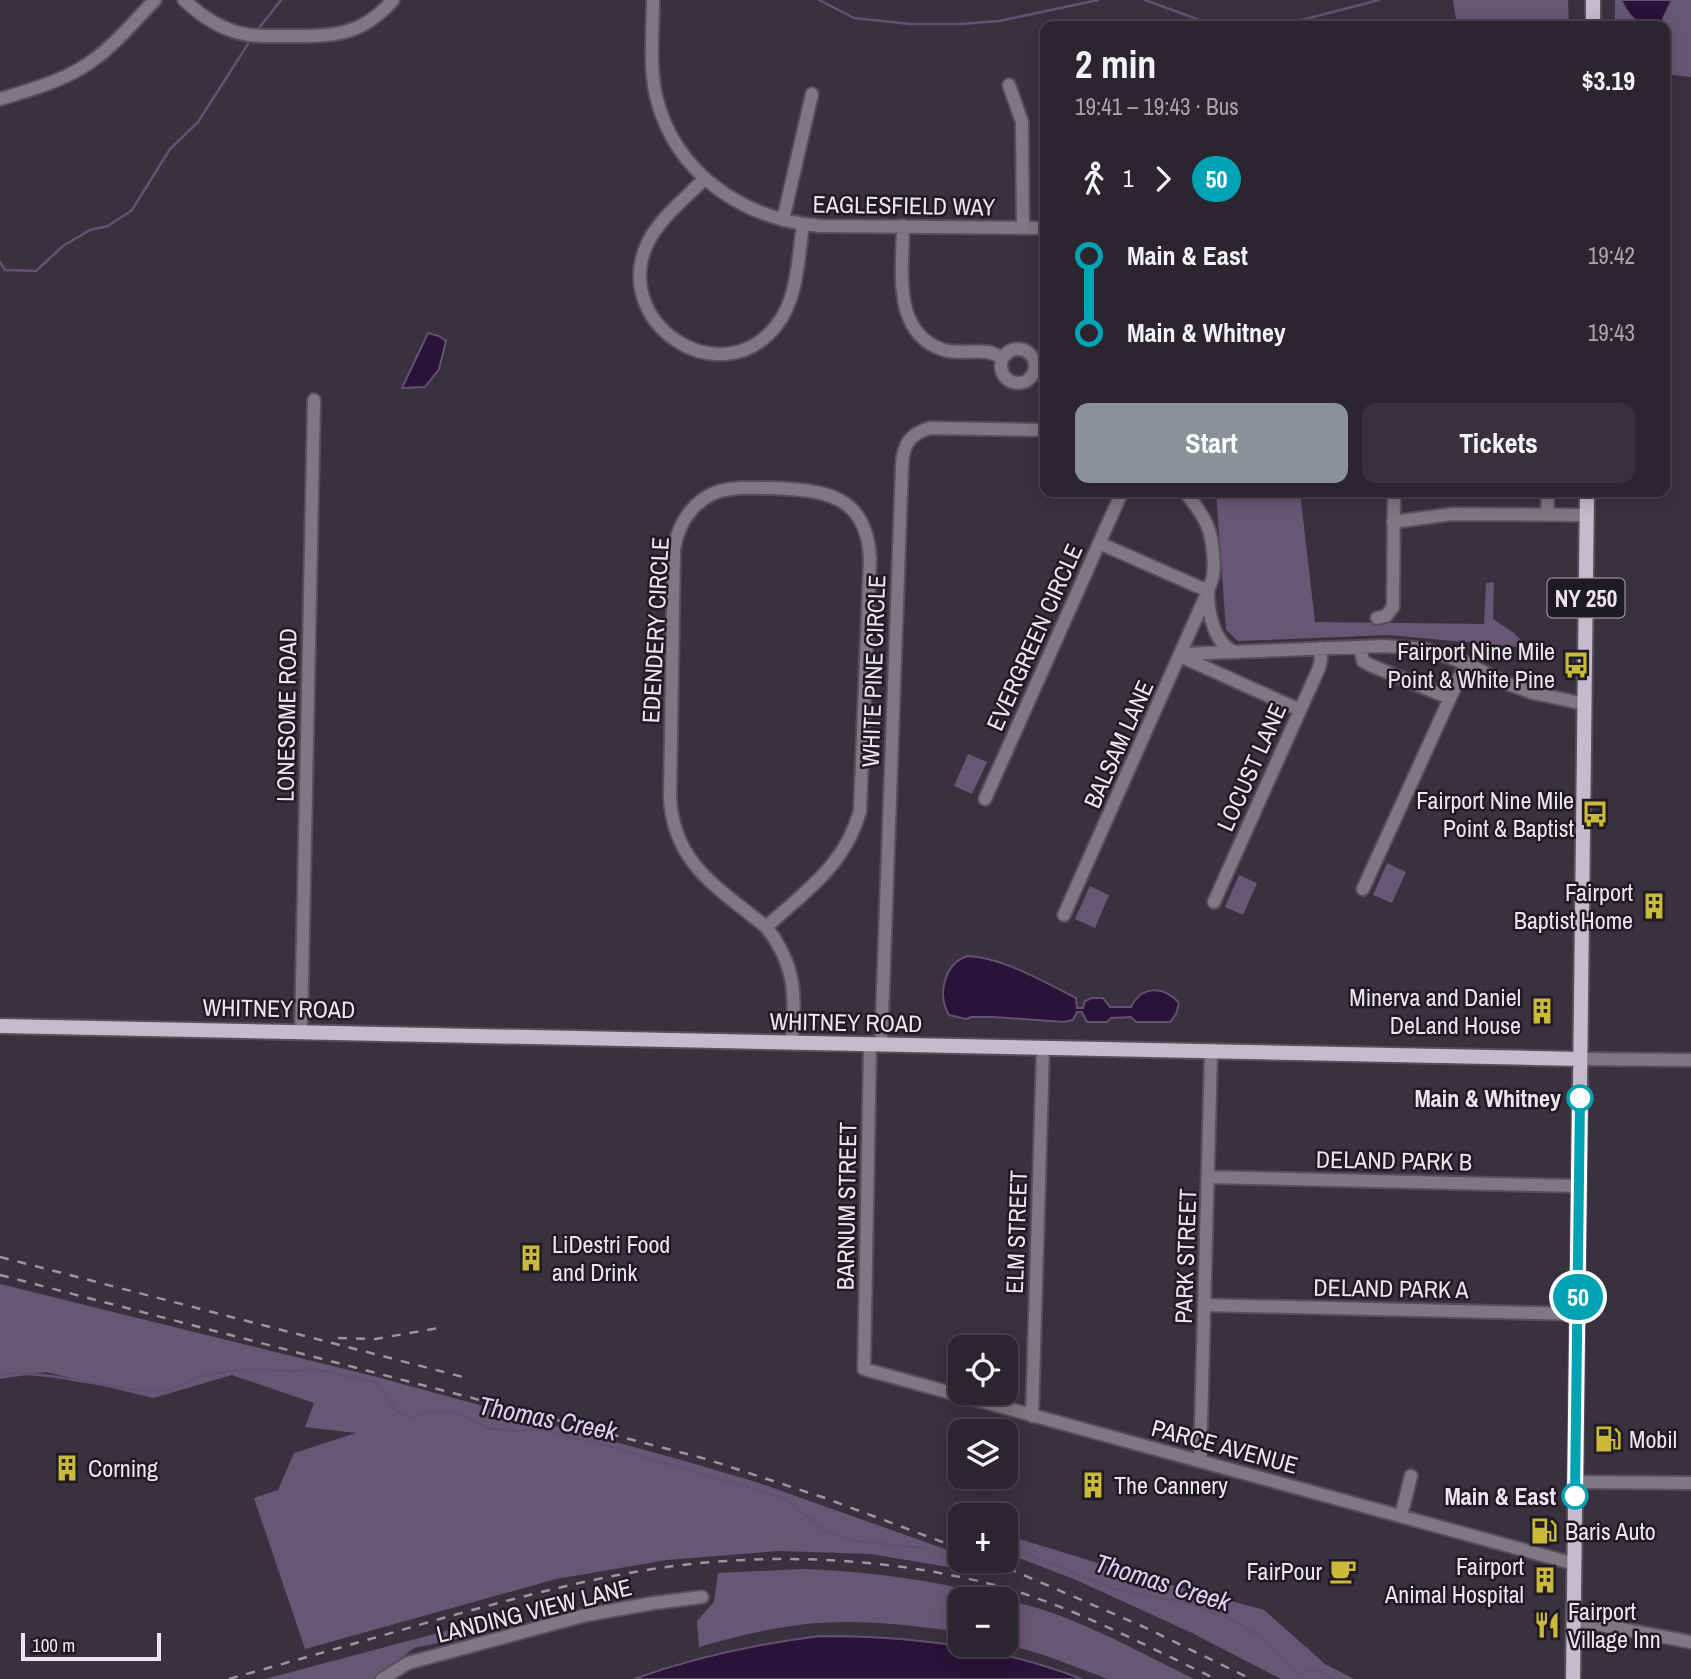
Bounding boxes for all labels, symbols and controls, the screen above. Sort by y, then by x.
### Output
text: 2 min [1075,39,1156,90]
text: $3.19 [1582,63,1635,98]
text: 19:41 – 19:43 · Bus [1075,91,1239,122]
icon: walk [1075,160,1113,198]
icon: forward [1144,160,1182,198]
text: 1 [1123,163,1134,194]
text: 50 [1206,163,1227,195]
street label: EAGLESFIELD WAY [812,187,996,223]
text: Main & East [1127,238,1248,273]
text: 19:42 [1588,240,1635,271]
text: Main & Whitney [1127,315,1286,350]
text: 19:43 [1588,317,1635,348]
button: Start [1075,403,1348,483]
button: Tickets [1362,403,1635,483]
street label: EDENDERY CIRCLE [634,536,676,724]
street label: EVERGREEN CIRCLE [978,539,1090,735]
street label: WHITE PINE CIRCLE [854,574,892,768]
road number: NY 250 [1548,578,1624,618]
street label: LONESOME ROAD [268,628,304,802]
place label: Fairport Nine Mile Point & White Pine [1388,635,1555,695]
bus stop icon: Fairport Nine Mile Point & White Pine [1561,650,1591,680]
street label: BALSAM LANE [1076,675,1160,813]
street label: LOCUST LANE [1209,698,1293,836]
place label: Fairport Nine Mile Point & Baptist [1416,784,1575,844]
bus stop icon: Fairport Nine Mile Point & Baptist [1580,799,1610,829]
place label: Fairport Baptist Home [1514,876,1634,936]
building icon: Fairport Baptist Home [1639,891,1669,921]
place label: Minerva and Daniel DeLand House [1349,981,1521,1041]
street label: WHITNEY ROAD [202,991,356,1025]
building icon: Minerva and Daniel DeLand House [1527,996,1557,1026]
street label: WHITNEY ROAD [769,1005,923,1039]
place label: Main & Whitney [1414,1082,1561,1114]
marker: Main & Whitney [1567,1085,1593,1111]
street label: BARNUM STREET [829,1122,863,1290]
street label: DELAND PARK B [1316,1143,1472,1177]
street label: ELM STREET [998,1170,1034,1294]
street label: PARK STREET [1167,1188,1203,1324]
place label: LiDestri Food and Drink [552,1228,670,1288]
building icon: LiDestri Food and Drink [516,1243,546,1273]
street label: DELAND PARK A [1313,1271,1470,1305]
line badge: 50 [1546,1274,1610,1320]
text: 50 [1567,1281,1589,1313]
map controls [948,1335,1018,1657]
button: locate [948,1335,1018,1405]
water label: Thomas Creek [476,1387,621,1449]
street label: PARCE AVENUE [1148,1411,1302,1481]
button: layers [948,1419,1018,1489]
place label: Mobil [1629,1423,1677,1455]
fuel station icon: Mobil [1593,1424,1623,1454]
place label: Corning [88,1452,158,1484]
building icon: Corning [52,1453,82,1483]
place label: The Cannery [1114,1469,1228,1501]
building icon: The Cannery [1078,1470,1108,1500]
place label: Main & East [1444,1480,1556,1512]
marker: Main & East [1562,1483,1588,1509]
button: + [948,1503,1018,1573]
place label: Baris Auto [1565,1515,1656,1547]
fuel station icon: Baris Auto [1529,1516,1559,1546]
water label: Thomas Creek [1091,1545,1236,1620]
place label: Fairport Animal Hospital [1384,1550,1525,1610]
place label: FairPour [1246,1555,1322,1587]
cafe icon: FairPour [1328,1556,1358,1586]
building icon: Fairport Animal Hospital [1530,1565,1560,1595]
street label: LANDING VIEW LANE [433,1570,635,1650]
button: − [948,1587,1018,1657]
place label: Fairport Village Inn [1568,1595,1661,1655]
restaurant icon: Fairport Village Inn [1532,1610,1562,1640]
scale bar [21,1630,161,1662]
text: 100 m [32,1632,75,1658]

